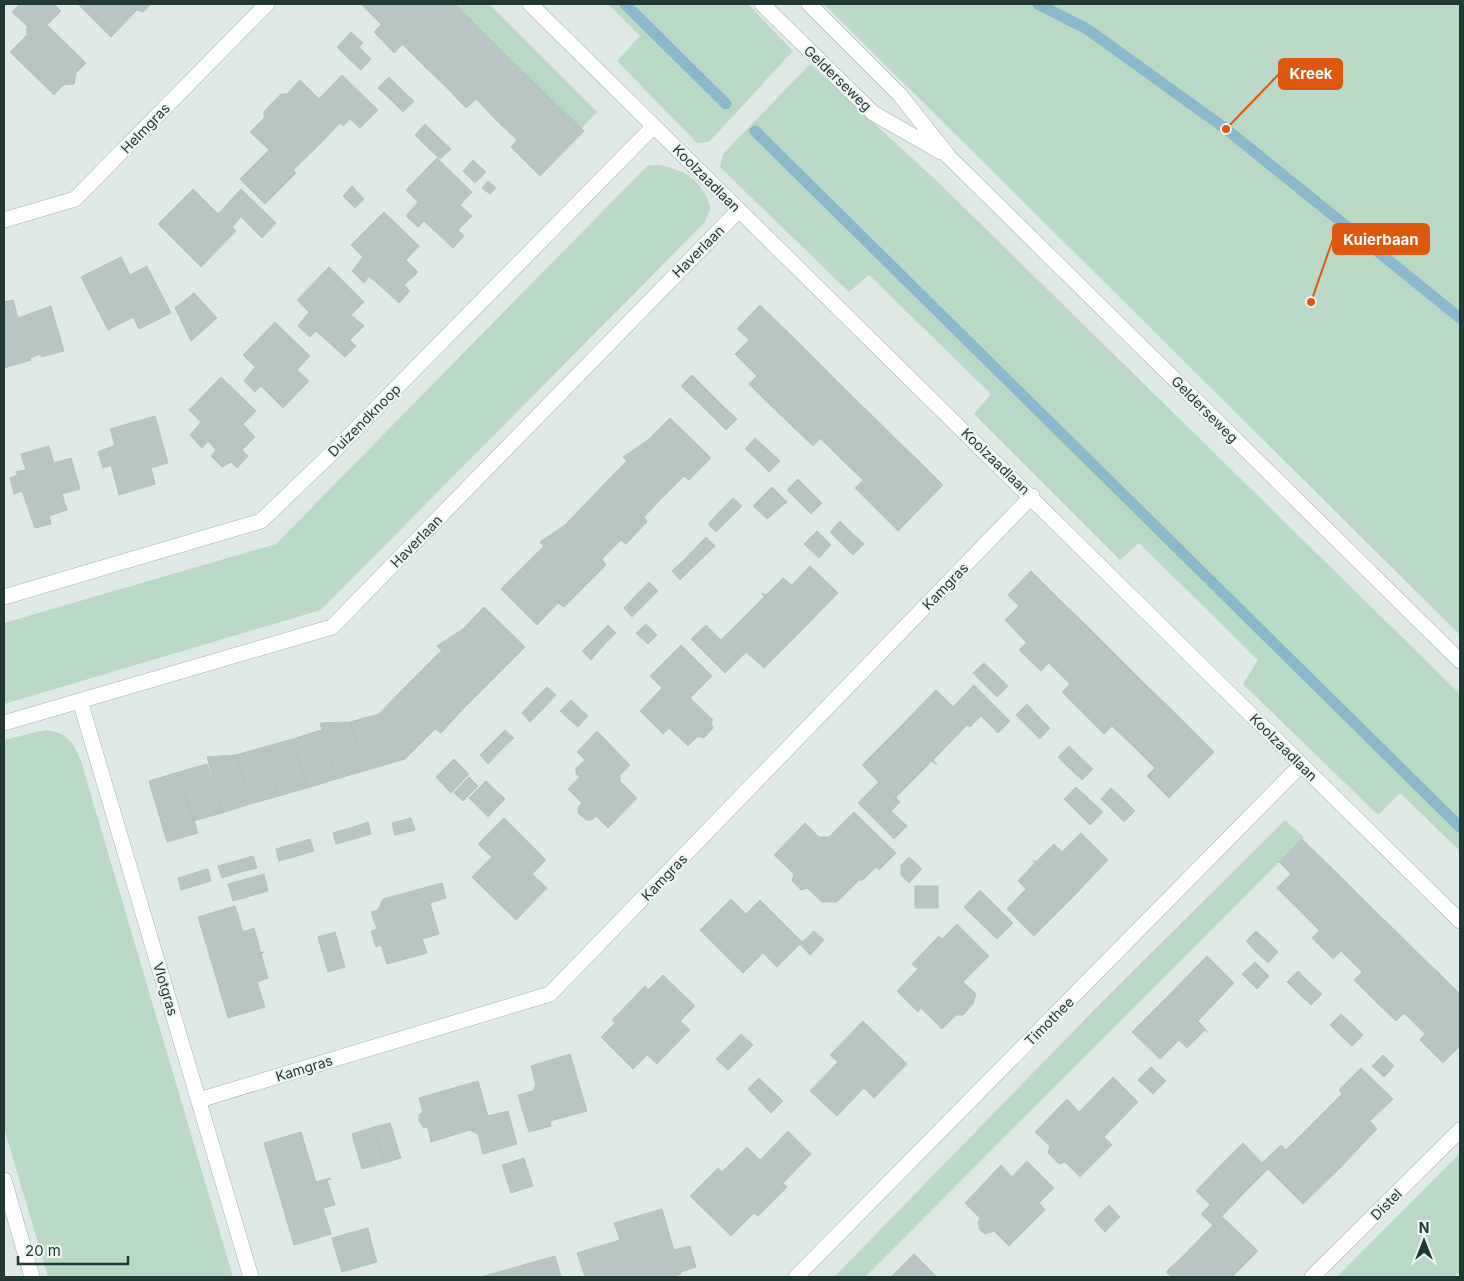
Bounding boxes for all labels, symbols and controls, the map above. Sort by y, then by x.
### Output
street label: Gelderseweg [801,42,875,114]
callout: Kreek [1279,59,1342,89]
text: Kreek [1289,64,1333,83]
street label: Helmgras [117,99,173,157]
street label: Koolzaadlaan [670,141,744,215]
street label: Haverlaan [668,221,728,281]
callout: Kuierbaan [1333,224,1429,254]
text: Kuierbaan [1343,230,1419,249]
street label: Gelderseweg [1168,372,1242,446]
street label: Duizendknoop [324,380,404,460]
street label: Koolzaadlaan [958,424,1034,498]
street label: Haverlaan [387,511,445,571]
street label: Kamgras [919,559,971,613]
street label: Koolzaadlaan [1247,710,1321,784]
street label: Kamgras [638,850,690,904]
street label: Vlotgras [150,960,182,1018]
street label: Timothee [1021,993,1077,1049]
street label: Kamgras [273,1051,335,1085]
street label: Distel [1367,1185,1405,1223]
north arrow [1399,1216,1449,1266]
text: N [1419,1219,1429,1236]
scale bar [18,1234,128,1266]
text: 20 m [25,1241,61,1260]

